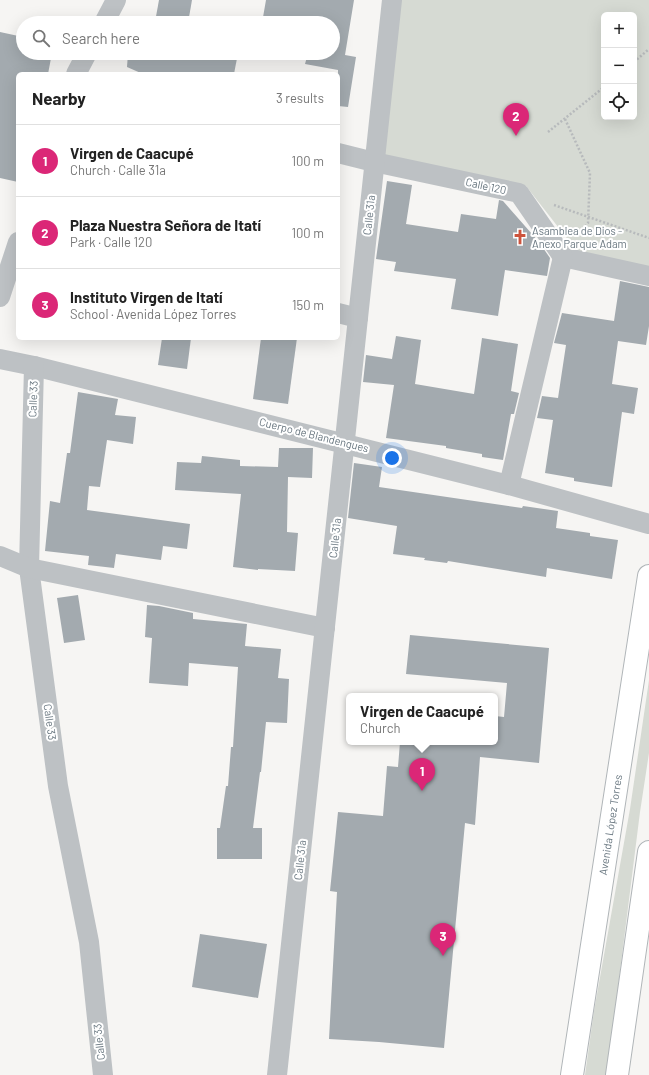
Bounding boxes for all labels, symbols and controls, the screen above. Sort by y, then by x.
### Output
map controls [601,12,637,120]
button: + [601,12,637,48]
search box [16,16,340,60]
icon: search [30,27,52,49]
text: Search here [62,29,140,47]
button: − [601,48,637,84]
button: locate [601,84,637,120]
text: Nearby [32,88,86,108]
text: 3 results [276,90,324,106]
pin: 2 [503,103,529,136]
text: Virgen de Caacupé [70,144,194,162]
text: 1 [43,153,47,169]
text: 100 m [291,153,324,169]
text: Church · Calle 31a [70,162,166,178]
street label: Calle 120 [465,175,508,196]
street label: Calle 31a [360,194,377,236]
text: Plaza Nuestra Señora de Itatí [70,216,261,234]
place label: Asamblea de Dios - Anexo Parque Adam [532,224,627,250]
text: 2 [41,225,49,241]
text: 100 m [291,225,324,241]
church icon: Asamblea de Dios - Anexo Parque Adam [511,228,529,246]
text: Park · Calle 120 [70,234,152,250]
text: Instituto Virgen de Itatí [70,288,223,306]
text: 3 [41,297,49,313]
text: 150 m [292,297,324,313]
text: School · Avenida López Torres [70,306,236,322]
street label: Calle 33 [25,380,40,418]
street label: Cuerpo de Blandengues [258,415,370,454]
your location [382,448,402,468]
street label: Calle 31a [326,517,343,559]
popup [346,693,498,745]
text: Virgen de Caacupé [360,702,484,720]
street label: Calle 33 [42,703,59,741]
text: Church [360,720,400,736]
pin: 1 [409,758,435,791]
street label: Avenida López Torres [596,774,624,876]
street label: Calle 31a [291,839,308,881]
pin: 3 [430,923,456,956]
street label: Calle 33 [90,1023,107,1061]

